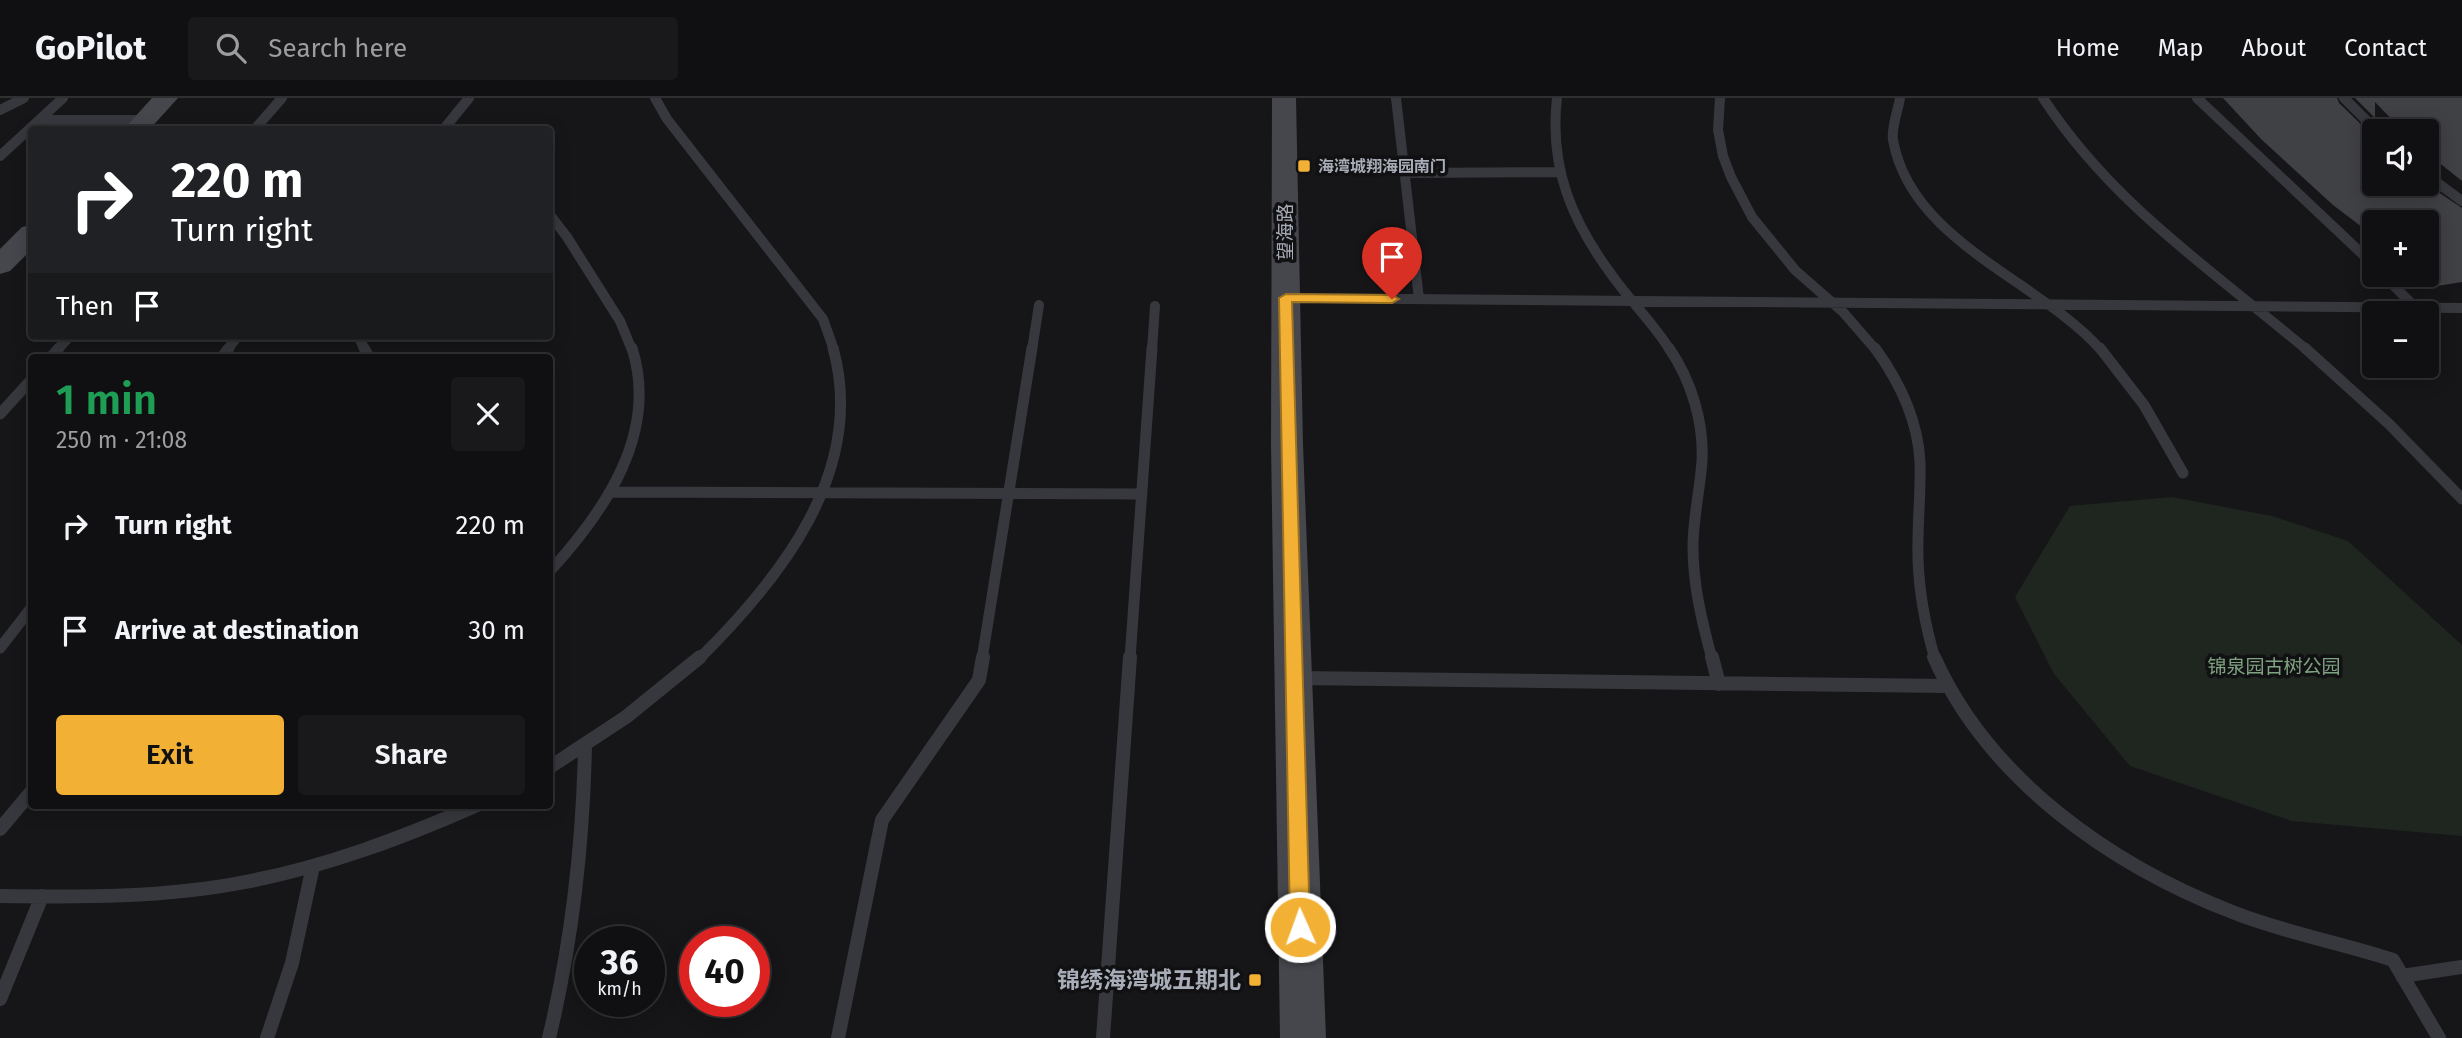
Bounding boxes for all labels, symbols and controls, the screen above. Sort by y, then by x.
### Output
search box [188,17,678,80]
text: GoPilot [35,28,146,68]
icon: search [212,29,250,67]
text: Search here [268,33,407,64]
text: Home [2056,34,2120,62]
text: Map [2158,34,2204,62]
text: About [2242,34,2306,62]
text: Contact [2344,34,2427,62]
map controls [2362,119,2439,378]
button: sound [2362,119,2439,196]
text: 220 m [171,151,303,210]
icon: right [56,154,147,245]
place label: 海湾城翔海园南门 [1318,157,1446,176]
marker: 海湾城翔海园南门 [1296,158,1312,174]
street label: 望海路 [1274,203,1297,261]
button: + [2362,210,2439,287]
text: Turn right [171,211,313,249]
pin [1362,227,1422,299]
icon: arrive [1373,238,1411,276]
icon: arrive [128,287,166,325]
text: Then [56,291,114,322]
button: − [2362,301,2439,378]
text: 1 min [56,375,157,425]
button: close [451,377,525,451]
text: 250 m · 21:08 [56,426,187,454]
icon: right [56,507,94,545]
text: Turn right [115,510,232,541]
text: 220 m [456,510,525,541]
icon: arrive [56,612,94,650]
text: Arrive at destination [115,615,359,646]
text: 30 m [468,615,525,646]
park label: 锦泉园古树公园 [2207,655,2341,678]
button: Exit [56,715,284,795]
button: Share [298,715,525,795]
position arrow [1263,890,1337,964]
speed limit sign: 40 [679,926,770,1017]
text: 36 [601,941,638,983]
place label: 锦绣海湾城五期北 [1057,966,1241,994]
marker: 锦绣海湾城五期北 [1247,972,1263,988]
text: km/h [597,978,642,1000]

